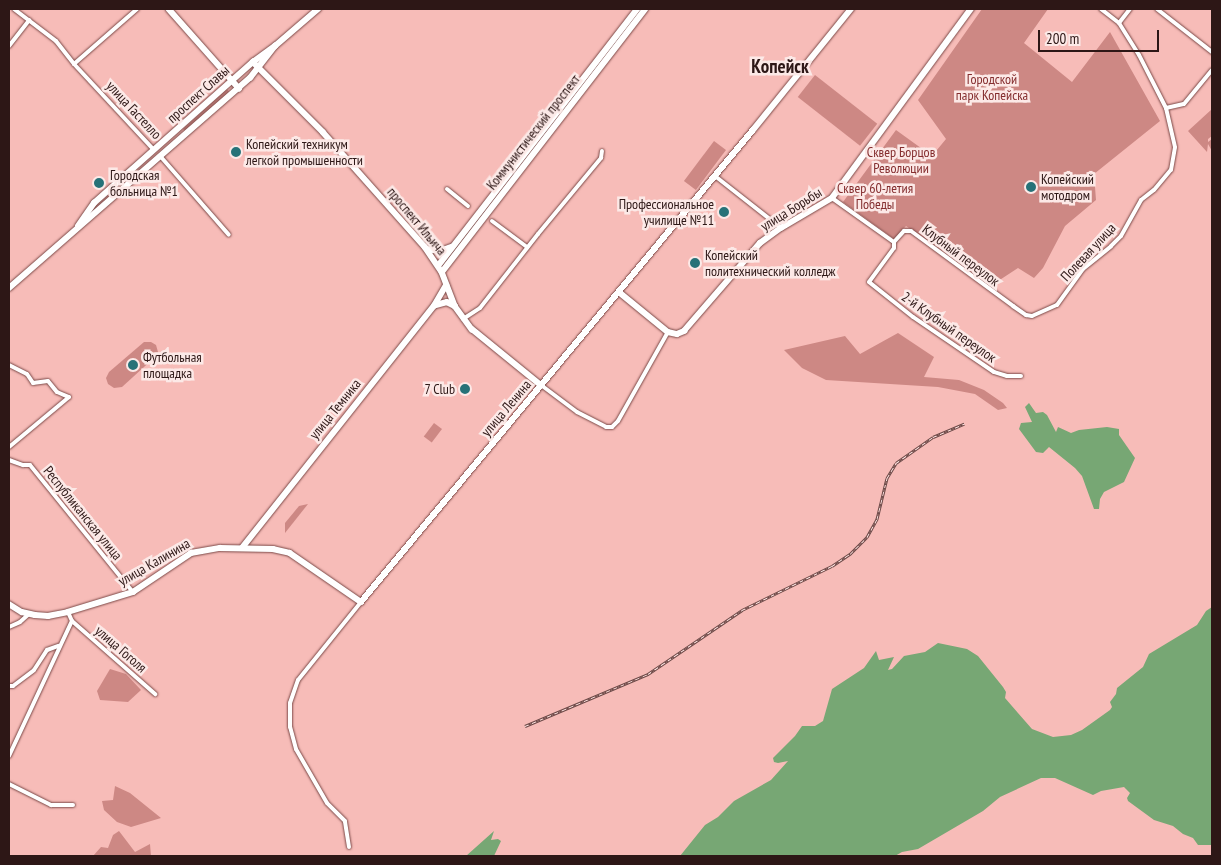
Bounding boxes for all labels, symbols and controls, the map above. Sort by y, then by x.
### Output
scale bar [1041,20,1162,52]
text: 200 m [1046,29,1079,48]
district label: Копейск [751,56,809,78]
street label: проспект Славы [163,62,233,126]
street label: Коммунистический проспект [483,71,583,193]
park label: Городской парк Копейска [956,71,1028,104]
street label: улица Гастелло [103,78,165,142]
place label: Копейский техникум легкой промышенности [246,136,363,168]
park label: Сквер Борцов Революции [867,144,935,176]
marker: Копейский техникум легкой промышенности [230,146,242,158]
place label: Городская больница №1 [110,167,178,200]
place label: Копейский мотодром [1041,171,1094,203]
marker: Городская больница №1 [92,176,106,190]
park label: Сквер 60-летия Победы [837,180,913,212]
marker: Копейский мотодром [1025,181,1037,193]
street label: проспект Ильича [384,184,450,258]
street label: улица Борьбы [757,184,825,234]
place label: Профессиональное училище №11 [619,196,714,228]
marker: Профессиональное училище №11 [718,206,730,218]
street label: Полевая улица [1057,219,1119,285]
street label: Клубный переулок [919,221,1003,289]
place label: Копейский политехнический колледж [705,247,836,280]
marker: Копейский политехнический колледж [689,257,701,269]
street label: 2-й Клубный переулок [898,288,1000,366]
place label: Футбольная площадка [143,349,202,382]
marker: Футбольная площадка [127,359,139,371]
street label: улица Темника [306,375,364,443]
street label: улица Ленина [478,376,534,440]
place label: 7 Club [424,381,455,397]
marker: 7 Club [459,383,471,395]
street label: Республиканская улица [40,463,126,563]
street label: улица Калинина [115,535,193,589]
street label: улица Гоголя [92,622,150,676]

